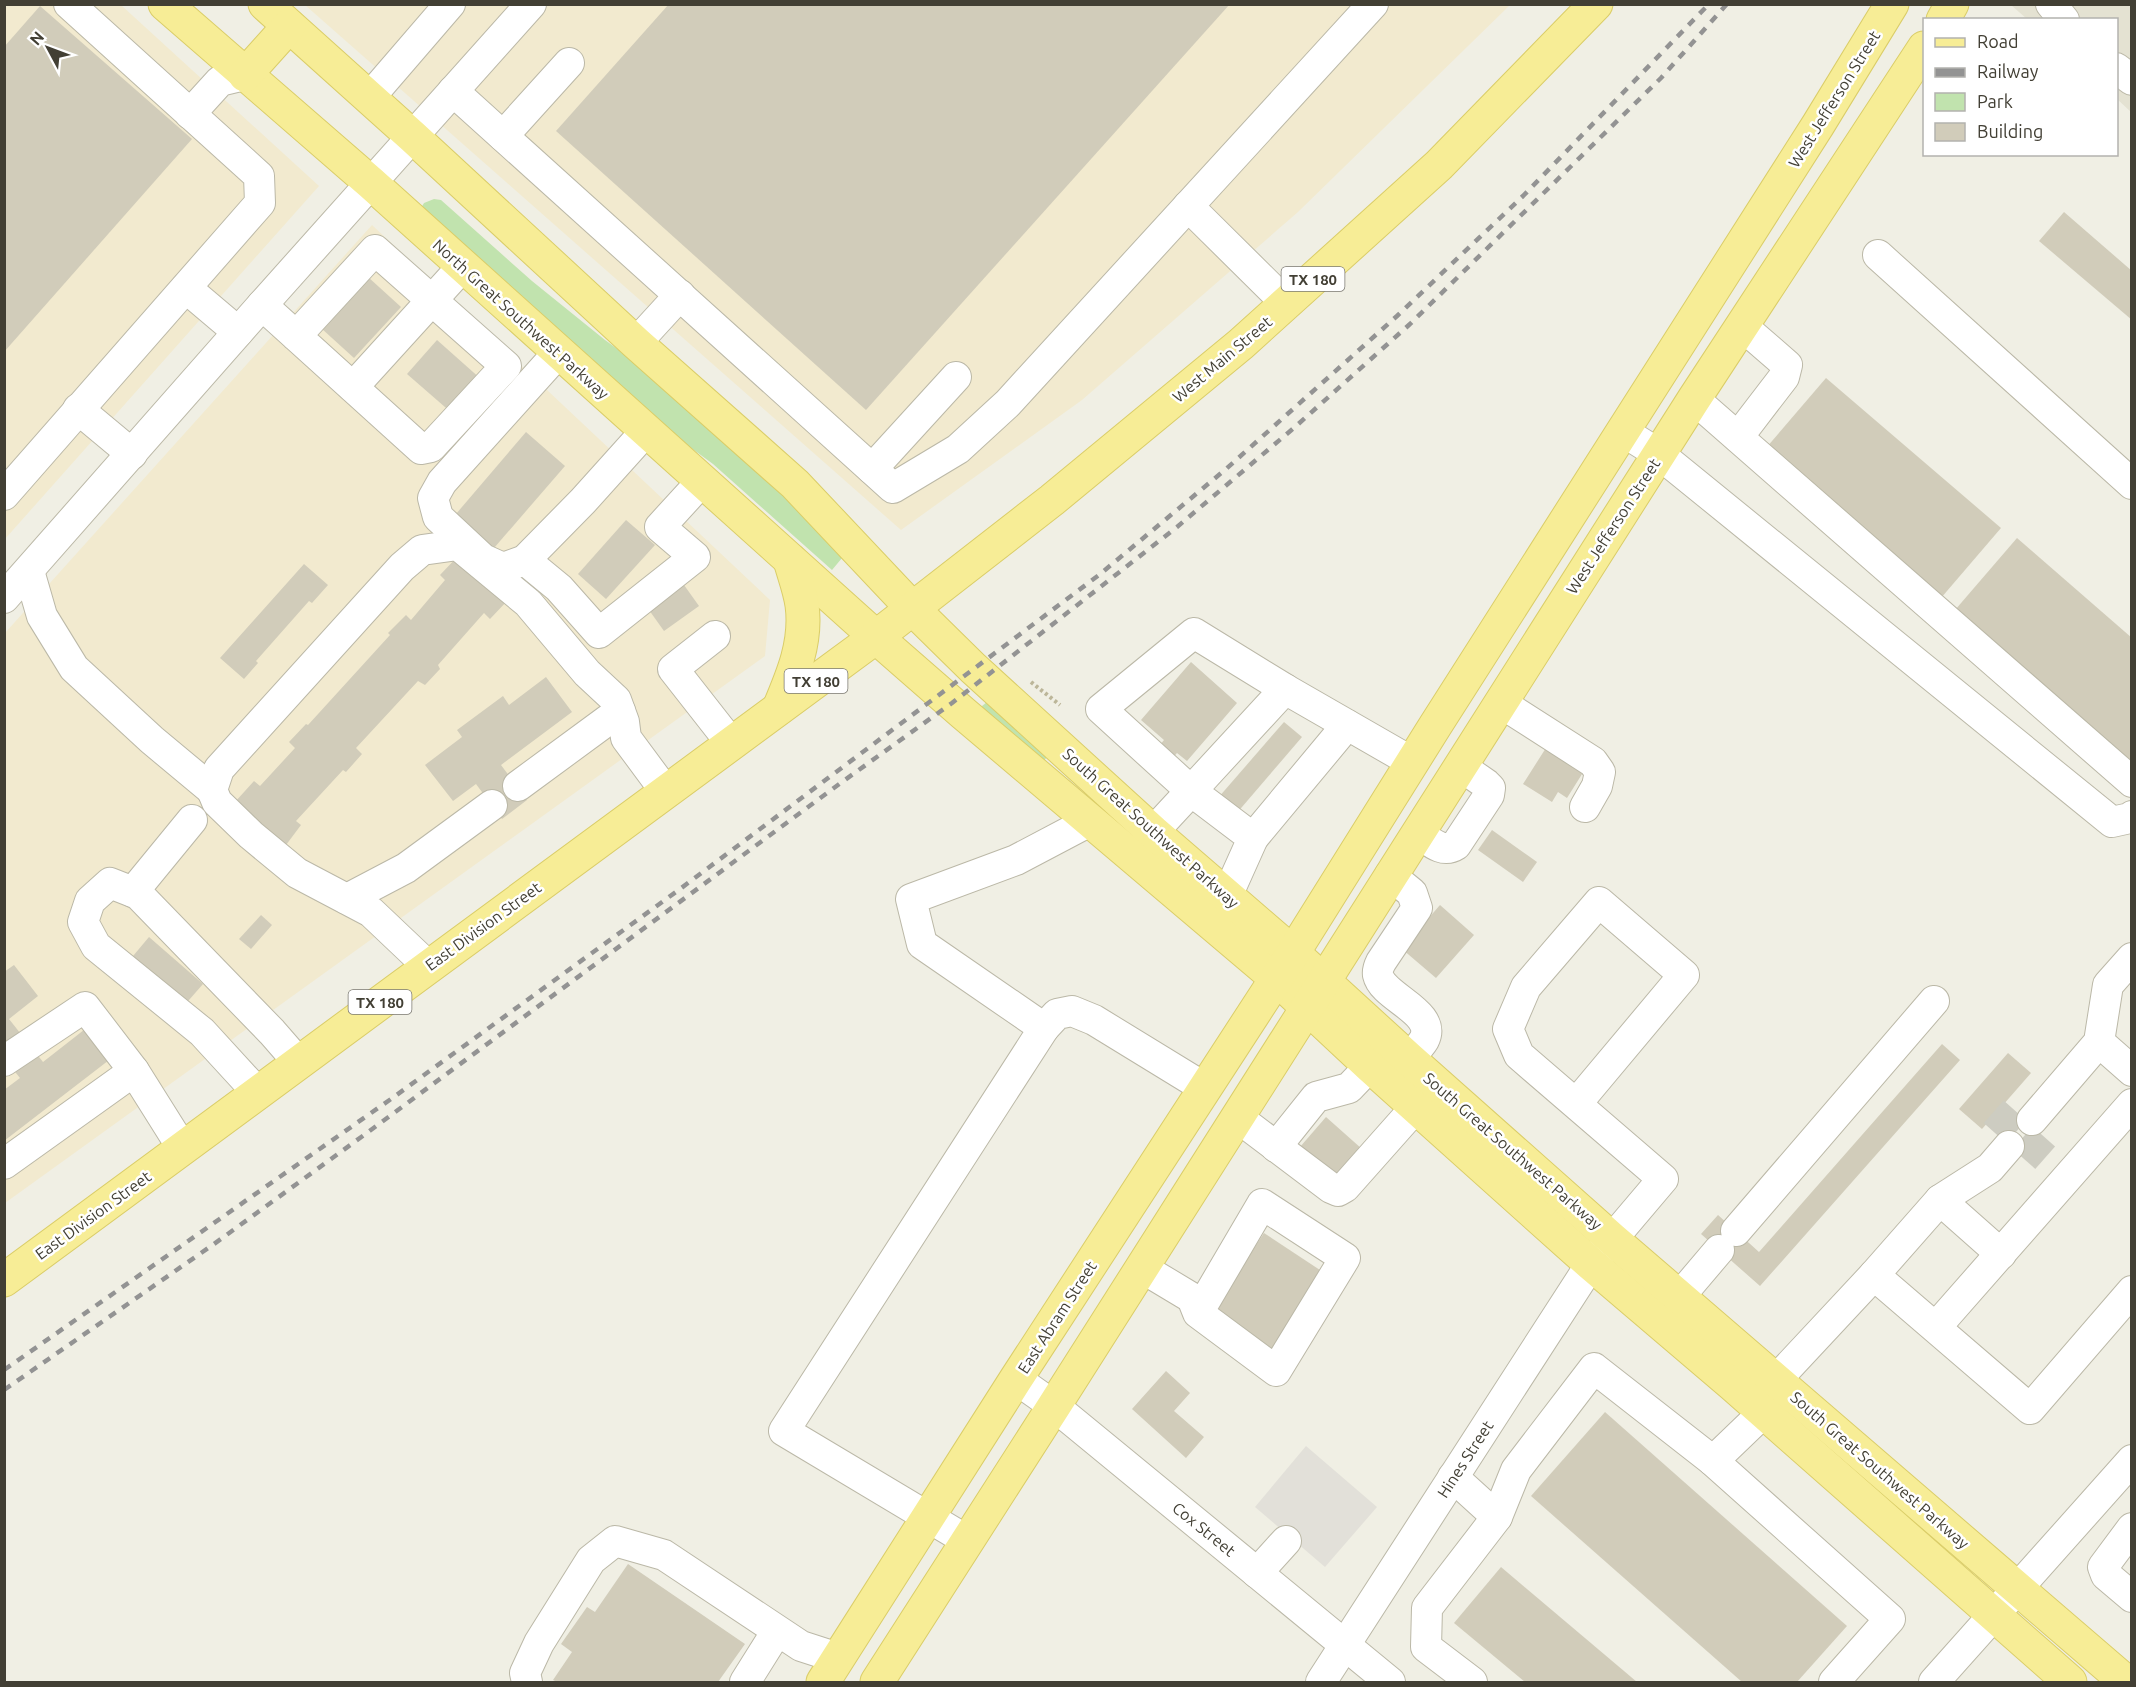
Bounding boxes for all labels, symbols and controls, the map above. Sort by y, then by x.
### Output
north arrow [18,18,78,78]
legend [1923,18,2118,156]
street label: West Jefferson Street [1785,27,1884,171]
text: N [26,28,47,49]
text: Road [1977,31,2019,51]
text: Railway [1977,61,2039,81]
text: Park [1977,91,2013,111]
text: Building [1977,121,2043,141]
street label: North Great Southwest Parkway [429,235,613,403]
road number: TX 180 [1282,267,1344,291]
street label: West Main Street [1169,312,1276,406]
street label: West Jefferson Street [1562,454,1664,597]
road number: TX 180 [784,669,848,693]
street label: South Great Southwest Parkway [1059,744,1243,912]
street label: East Division Street [422,878,545,974]
road number: TX 180 [348,990,412,1014]
street label: South Great Southwest Parkway [1420,1069,1606,1233]
street label: East Division Street [32,1167,155,1263]
street label: East Abram Street [1014,1257,1100,1377]
street label: South Great Southwest Parkway [1787,1388,1973,1552]
street label: Hines Street [1433,1416,1497,1501]
street label: Cox Street [1169,1498,1240,1560]

